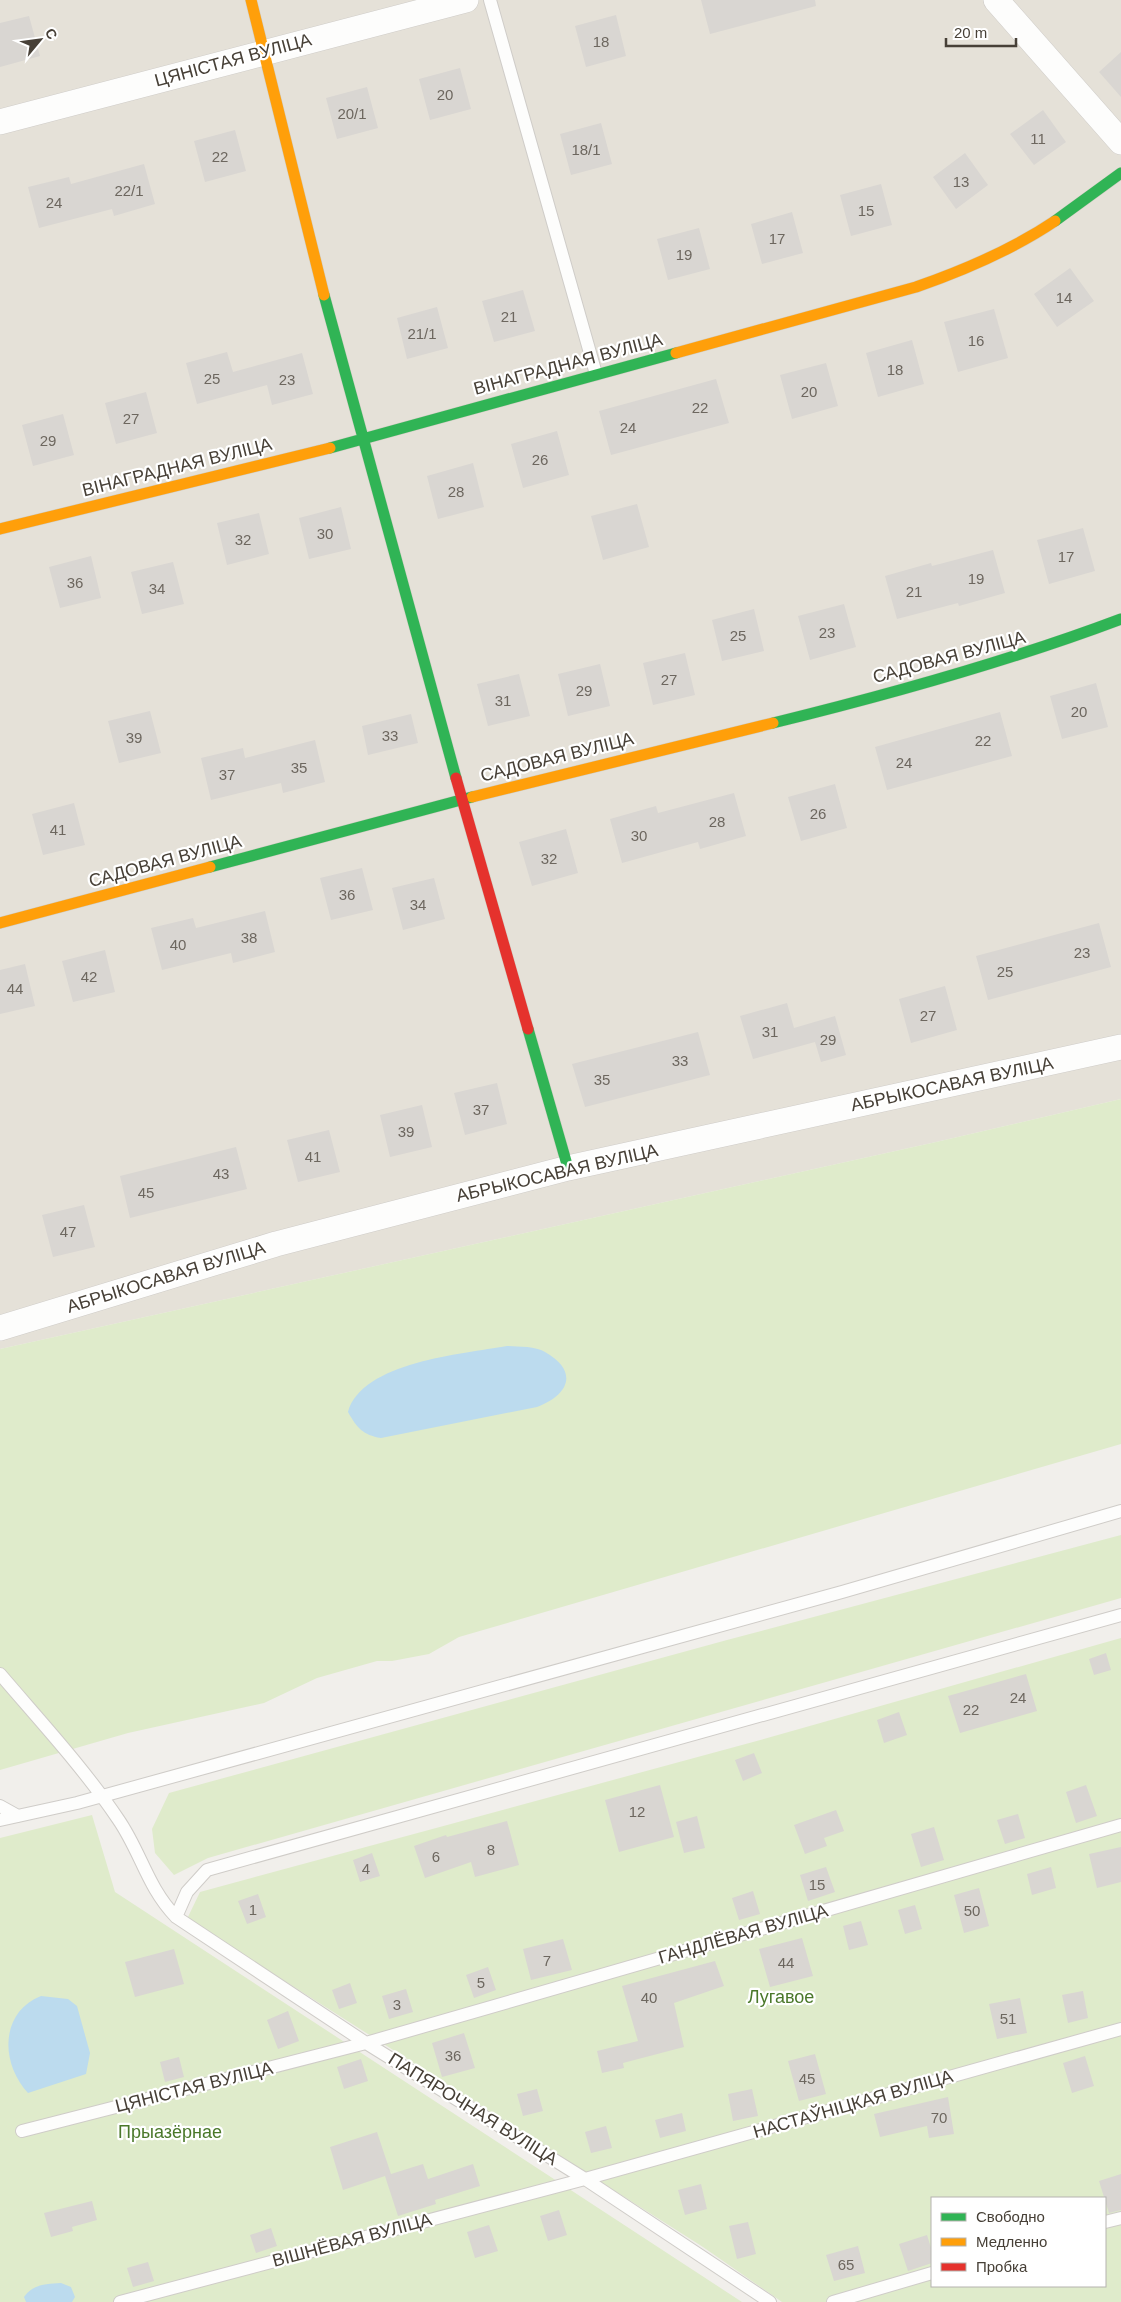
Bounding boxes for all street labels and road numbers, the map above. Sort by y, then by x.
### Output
street label: ЦЯНІСТАЯ ВУЛІЦА [152,29,314,91]
street label: ВІНАГРАДНАЯ ВУЛІЦА [471,329,665,399]
street label: ВІНАГРАДНАЯ ВУЛІЦА [80,434,274,500]
street label: САДОВАЯ ВУЛІЦА [870,627,1028,687]
street label: САДОВАЯ ВУЛІЦА [478,728,636,786]
street label: САДОВАЯ ВУЛІЦА [86,831,244,891]
street label: АБРЫКОСАВАЯ ВУЛІЦА [849,1053,1055,1115]
street label: АБРЫКОСАВАЯ ВУЛІЦА [454,1140,660,1206]
street label: АБРЫКОСАВАЯ ВУЛІЦА [64,1237,268,1317]
street label: ГАНДЛЁВАЯ ВУЛІЦА [656,1900,830,1968]
street label: ПАПЯРОЧНАЯ ВУЛІЦА [385,2049,561,2169]
street label: ЦЯНІСТАЯ ВУЛІЦА [113,2058,275,2116]
street label: НАСТАЎНІЦКАЯ ВУЛІЦА [750,2065,955,2142]
street label: ВІШНЁВАЯ ВУЛІЦА [270,2209,434,2271]

